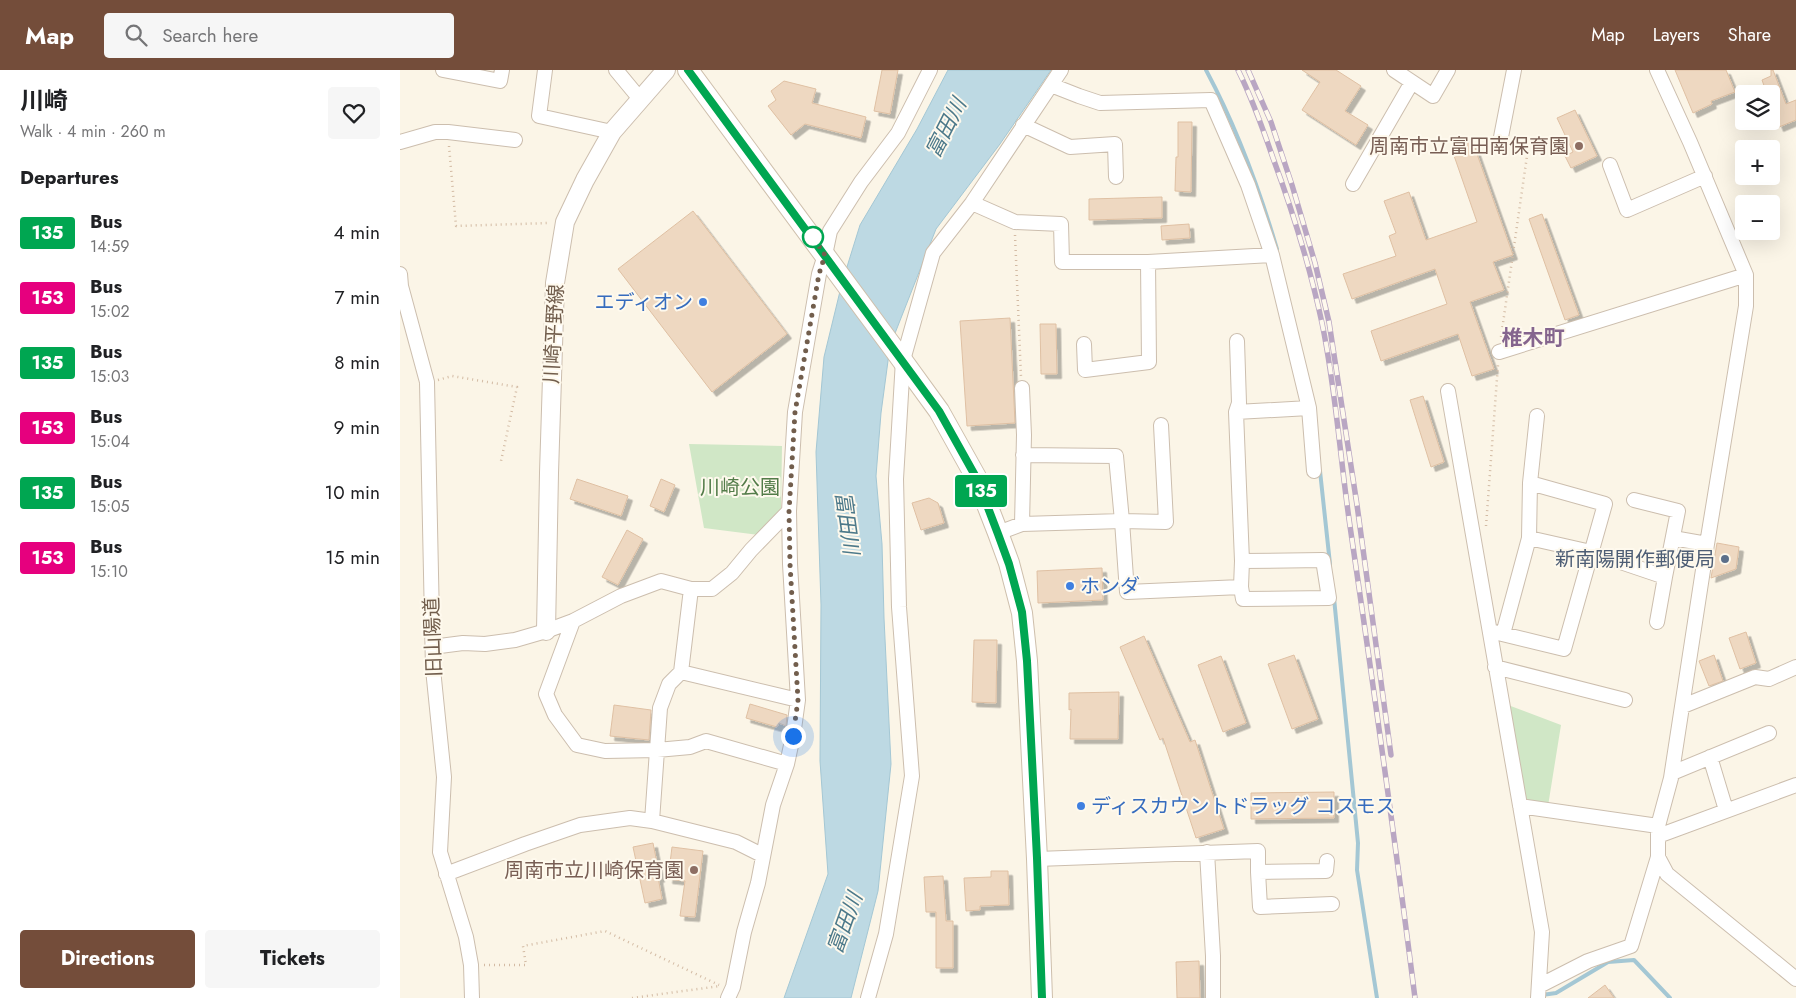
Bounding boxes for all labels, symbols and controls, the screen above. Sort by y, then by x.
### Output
search box [104,13,454,58]
text: Map [25,18,74,53]
icon: search [122,21,150,49]
text: Search here [162,22,258,49]
text: Map [1591,22,1625,48]
text: Layers [1653,22,1700,48]
text: Share [1728,22,1771,48]
text: 川崎 [20,83,68,118]
map controls [1735,85,1780,240]
button: layers [1735,85,1780,130]
button: heart [328,87,380,139]
water label: 富田川 [918,91,975,163]
text: Walk · 4 min · 260 m [20,120,166,143]
place label: 周南市立富田南保育園 [1369,132,1569,161]
marker: 周南市立富田南保育園 [1573,140,1585,152]
button: + [1735,140,1780,185]
text: Departures [20,164,119,191]
button: − [1735,195,1780,240]
text: Bus [90,208,122,235]
text: 4 min [333,219,380,246]
text: 135 [32,220,63,246]
unlabelled marker [802,226,824,248]
text: 14:59 [90,235,130,258]
text: Bus [90,273,122,300]
street label: 川崎平野線 [537,283,571,385]
text: 7 min [335,284,380,311]
text: 153 [32,285,63,311]
place label: エディオン [594,288,693,317]
marker: エディオン [697,296,709,308]
text: 15:02 [90,300,130,323]
district label: 椎木町 [1502,323,1565,353]
text: Bus [90,338,122,365]
text: 8 min [334,349,380,376]
text: 135 [32,350,63,376]
text: 15:03 [90,365,129,388]
text: Bus [90,403,122,430]
text: 9 min [334,414,380,441]
text: 153 [32,415,63,441]
text: 15:04 [90,430,130,453]
text: Bus [90,468,122,495]
park label: 川崎公園 [700,473,780,502]
line badge: 135 [952,475,1010,507]
text: 135 [965,478,997,504]
text: 10 min [325,479,380,506]
text: 135 [32,480,63,506]
water label: 富田川 [828,490,867,558]
text: 15:05 [90,495,130,518]
text: Bus [90,533,122,560]
text: 15 min [325,544,380,571]
text: 153 [32,545,63,571]
place label: 新南陽開作郵便局 [1555,545,1715,574]
marker: 新南陽開作郵便局 [1719,553,1731,565]
text: 15:10 [90,560,128,583]
place label: ホンダ [1080,572,1140,601]
marker: ホンダ [1064,580,1076,592]
street label: 旧山陽道 [417,597,449,677]
your location [781,724,806,749]
place label: ディスカウントドラッグ コスモス [1091,792,1396,821]
marker: ディスカウントドラッグ コスモス [1075,800,1087,812]
place label: 周南市立川崎保育園 [504,856,684,885]
marker: 周南市立川崎保育園 [688,864,700,876]
water label: 富田川 [820,886,871,958]
button: Directions [20,930,195,988]
button: Tickets [205,930,380,988]

